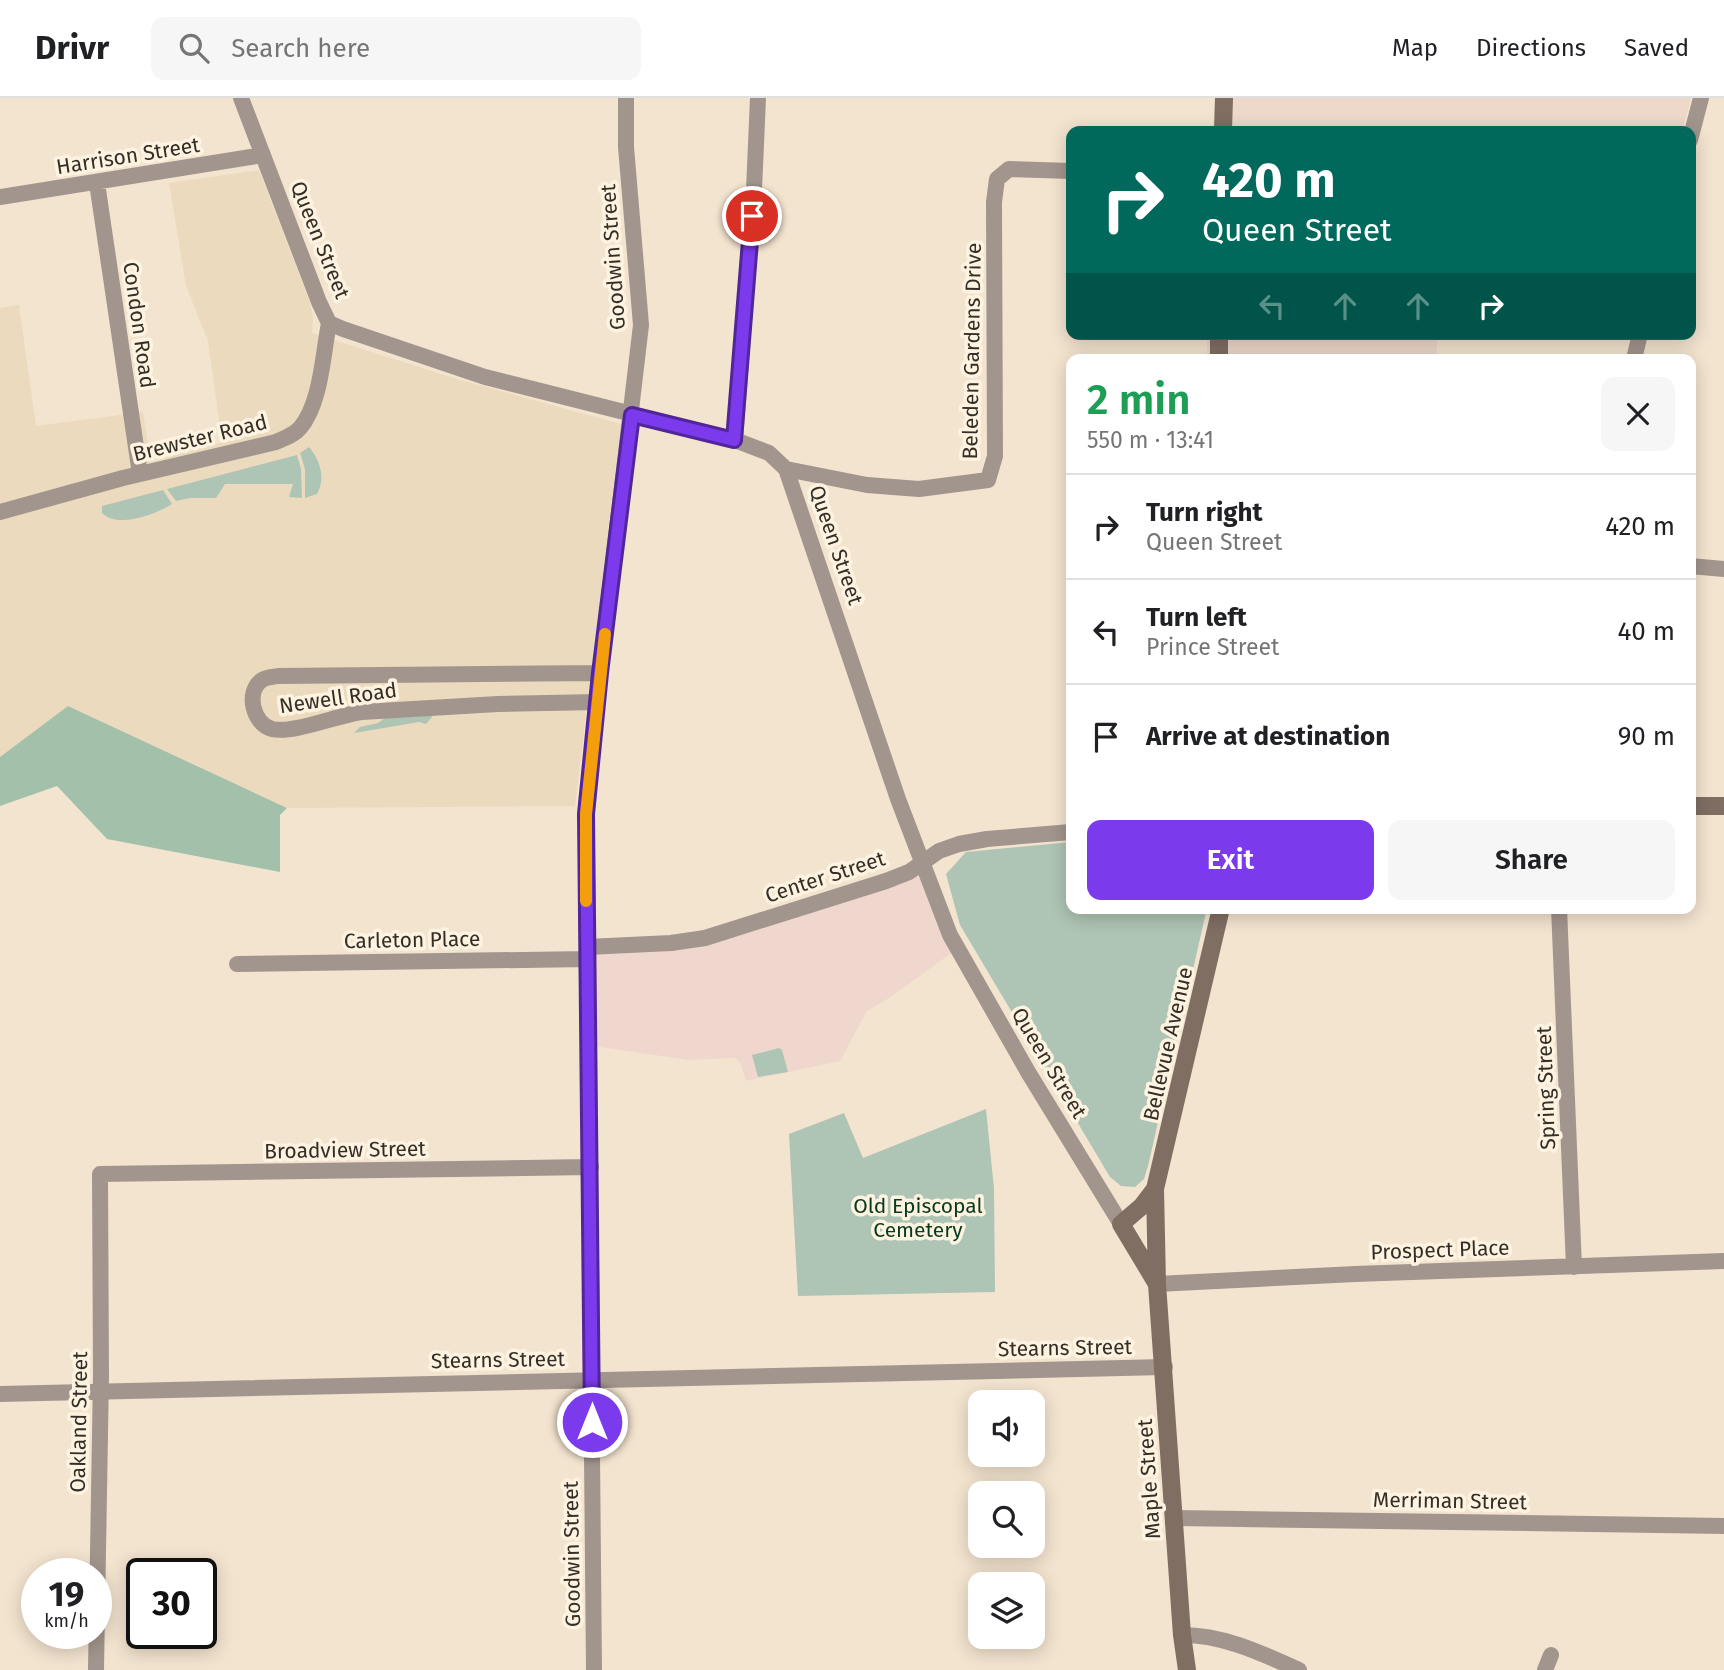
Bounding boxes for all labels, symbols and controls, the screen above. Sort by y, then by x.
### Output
search box [151,17,641,80]
text: Drivr [35,28,109,68]
icon: search [175,29,213,67]
text: Search here [231,33,370,64]
text: Map [1392,34,1438,62]
text: Directions [1476,34,1586,62]
text: Saved [1624,34,1689,62]
street label: Harrison Street [54,132,202,180]
text: 420 m [1202,151,1336,210]
icon: right [1087,154,1178,245]
street label: Queen Street [285,177,356,303]
street label: Goodwin Street [595,183,631,331]
pin [722,186,782,246]
icon: arrive [733,197,771,235]
text: Queen Street [1202,211,1392,249]
street label: Beleden Gardens Drive [957,242,987,460]
street label: Condon Road [117,260,161,390]
icon: left [1253,287,1291,325]
icon: ahead [1326,287,1364,325]
icon: ahead [1399,287,1437,325]
icon: right [1472,287,1510,325]
text: 2 min [1087,375,1191,425]
button: close [1601,377,1675,451]
street label: Brewster Road [130,409,270,467]
text: 550 m · 13:41 [1087,426,1214,454]
street label: Queen Street [803,482,869,608]
text: Turn right [1146,497,1263,528]
icon: right [1087,508,1125,546]
text: 420 m [1605,511,1675,542]
text: Queen Street [1146,528,1282,556]
text: Turn left [1146,602,1247,633]
icon: left [1087,613,1125,651]
text: 40 m [1617,616,1675,647]
text: Prince Street [1146,633,1279,661]
street label: Newell Road [277,677,399,719]
icon: arrive [1087,718,1125,756]
text: Arrive at destination [1146,721,1390,752]
text: 90 m [1618,721,1675,752]
button: Exit [1087,820,1374,900]
button: Share [1388,820,1675,900]
street label: Center Street [762,845,889,909]
street label: Carleton Place [344,926,480,954]
street label: Bellevue Avenue [1138,965,1198,1123]
street label: Queen Street [1006,1003,1092,1123]
street label: Spring Street [1531,1025,1561,1150]
street label: Broadview Street [264,1136,426,1164]
park label: Old Episcopal Cemetery [853,1193,983,1243]
street label: Prospect Place [1370,1235,1510,1265]
street label: Stearns Street [998,1334,1133,1362]
street label: Stearns Street [431,1346,566,1374]
street label: Oakland Street [65,1351,93,1493]
position arrow [555,1385,629,1459]
map controls [968,1390,1045,1649]
button: sound [968,1390,1045,1467]
street label: Maple Street [1132,1418,1166,1540]
street label: Goodwin Street [558,1480,586,1627]
button: search [968,1481,1045,1558]
street label: Merriman Street [1373,1487,1528,1515]
speed limit sign: 30 [126,1558,217,1649]
button: layers [968,1572,1045,1649]
text: 19 [49,1573,84,1615]
text: km/h [44,1610,89,1632]

